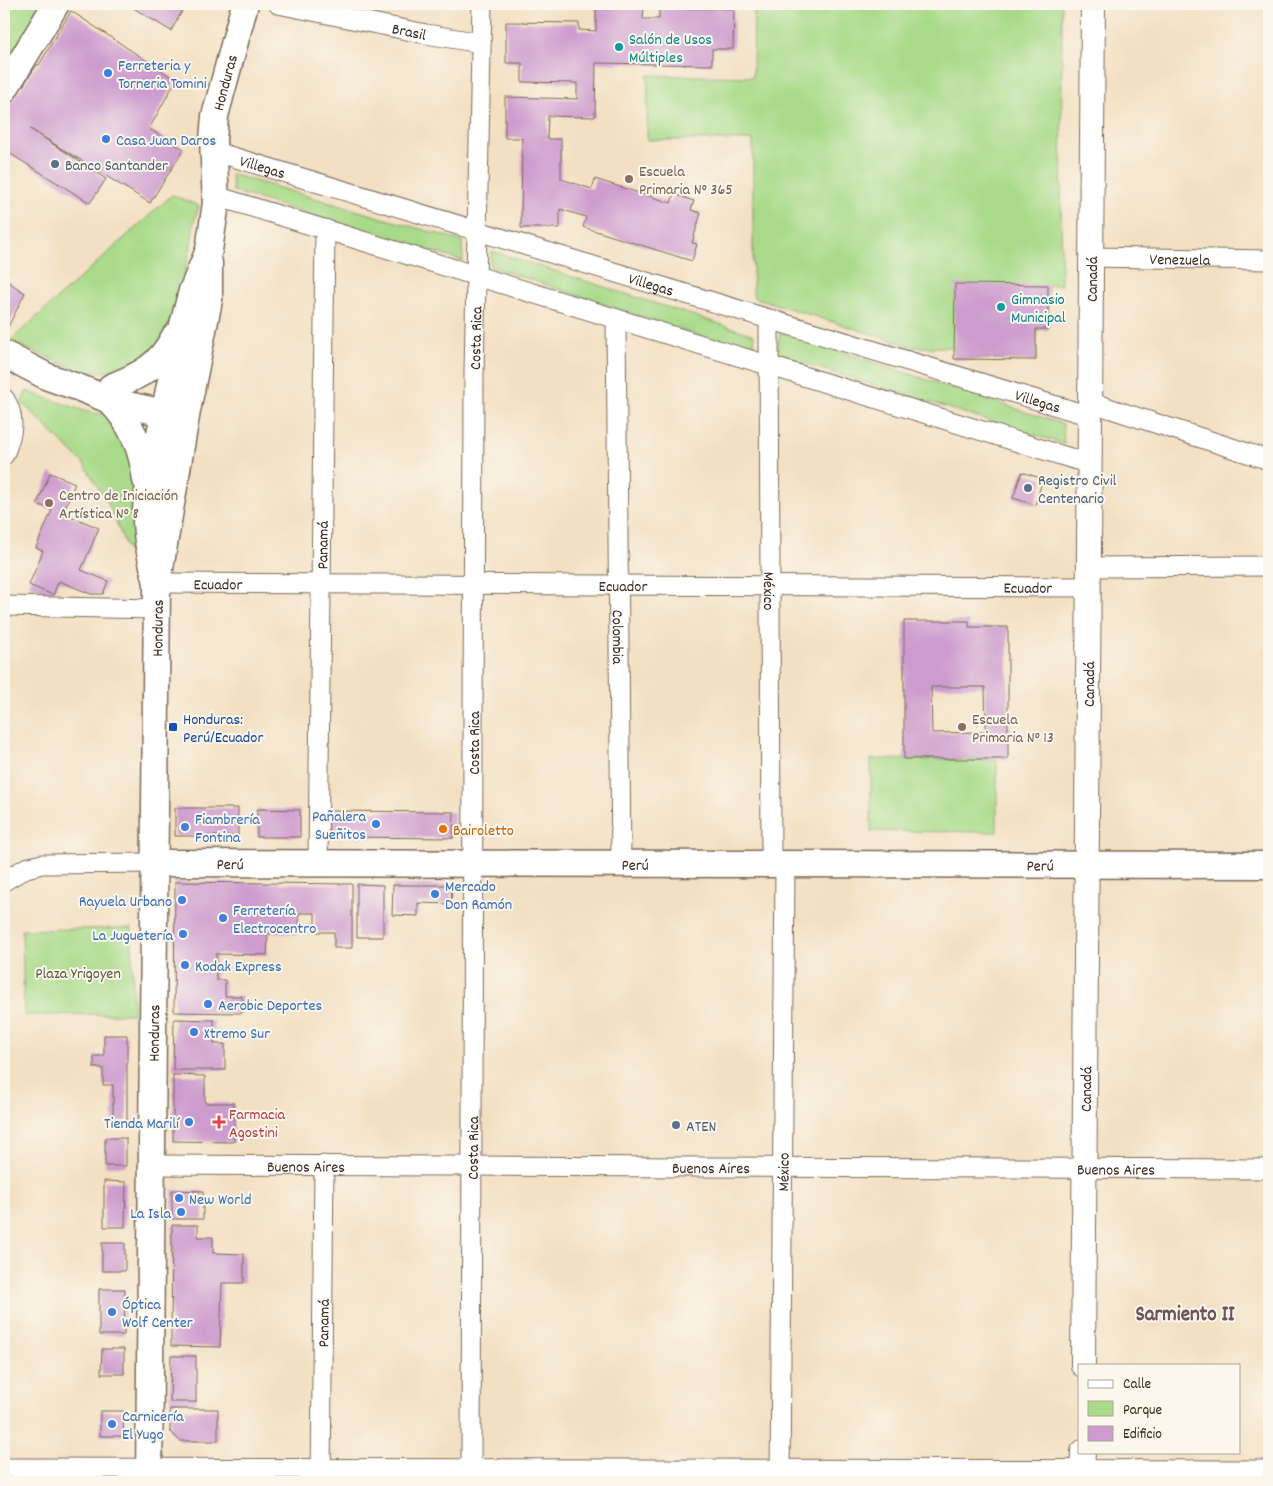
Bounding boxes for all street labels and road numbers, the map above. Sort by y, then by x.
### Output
street label: Brasil [390,18,428,48]
street label: Honduras [208,52,245,114]
street label: Villegas [236,151,288,186]
street label: Venezuela [1149,249,1211,273]
street label: Canadá [1082,256,1105,302]
street label: Villegas [625,268,677,304]
street label: Costa Rica [465,306,489,370]
street label: Villegas [1012,385,1063,421]
street label: Panamá [312,521,336,570]
street label: México [756,572,779,610]
street label: Ecuador [194,574,242,597]
street label: Ecuador [599,576,647,599]
street label: Ecuador [1004,578,1052,601]
street label: Honduras [147,599,171,657]
street label: Colombia [605,610,628,665]
street label: Canadá [1079,661,1102,707]
street label: Costa Rica [464,711,487,775]
street label: Perú [216,854,244,877]
street label: Perú [621,855,649,878]
street label: Perú [1026,856,1054,879]
street label: Honduras [144,1004,167,1062]
street label: Canadá [1076,1066,1099,1112]
street label: Costa Rica [463,1116,486,1180]
street label: México [773,1153,797,1191]
street label: Buenos Aires [267,1156,345,1180]
street label: Buenos Aires [672,1158,750,1181]
street label: Buenos Aires [1077,1159,1155,1183]
street label: Panamá [313,1299,337,1347]

